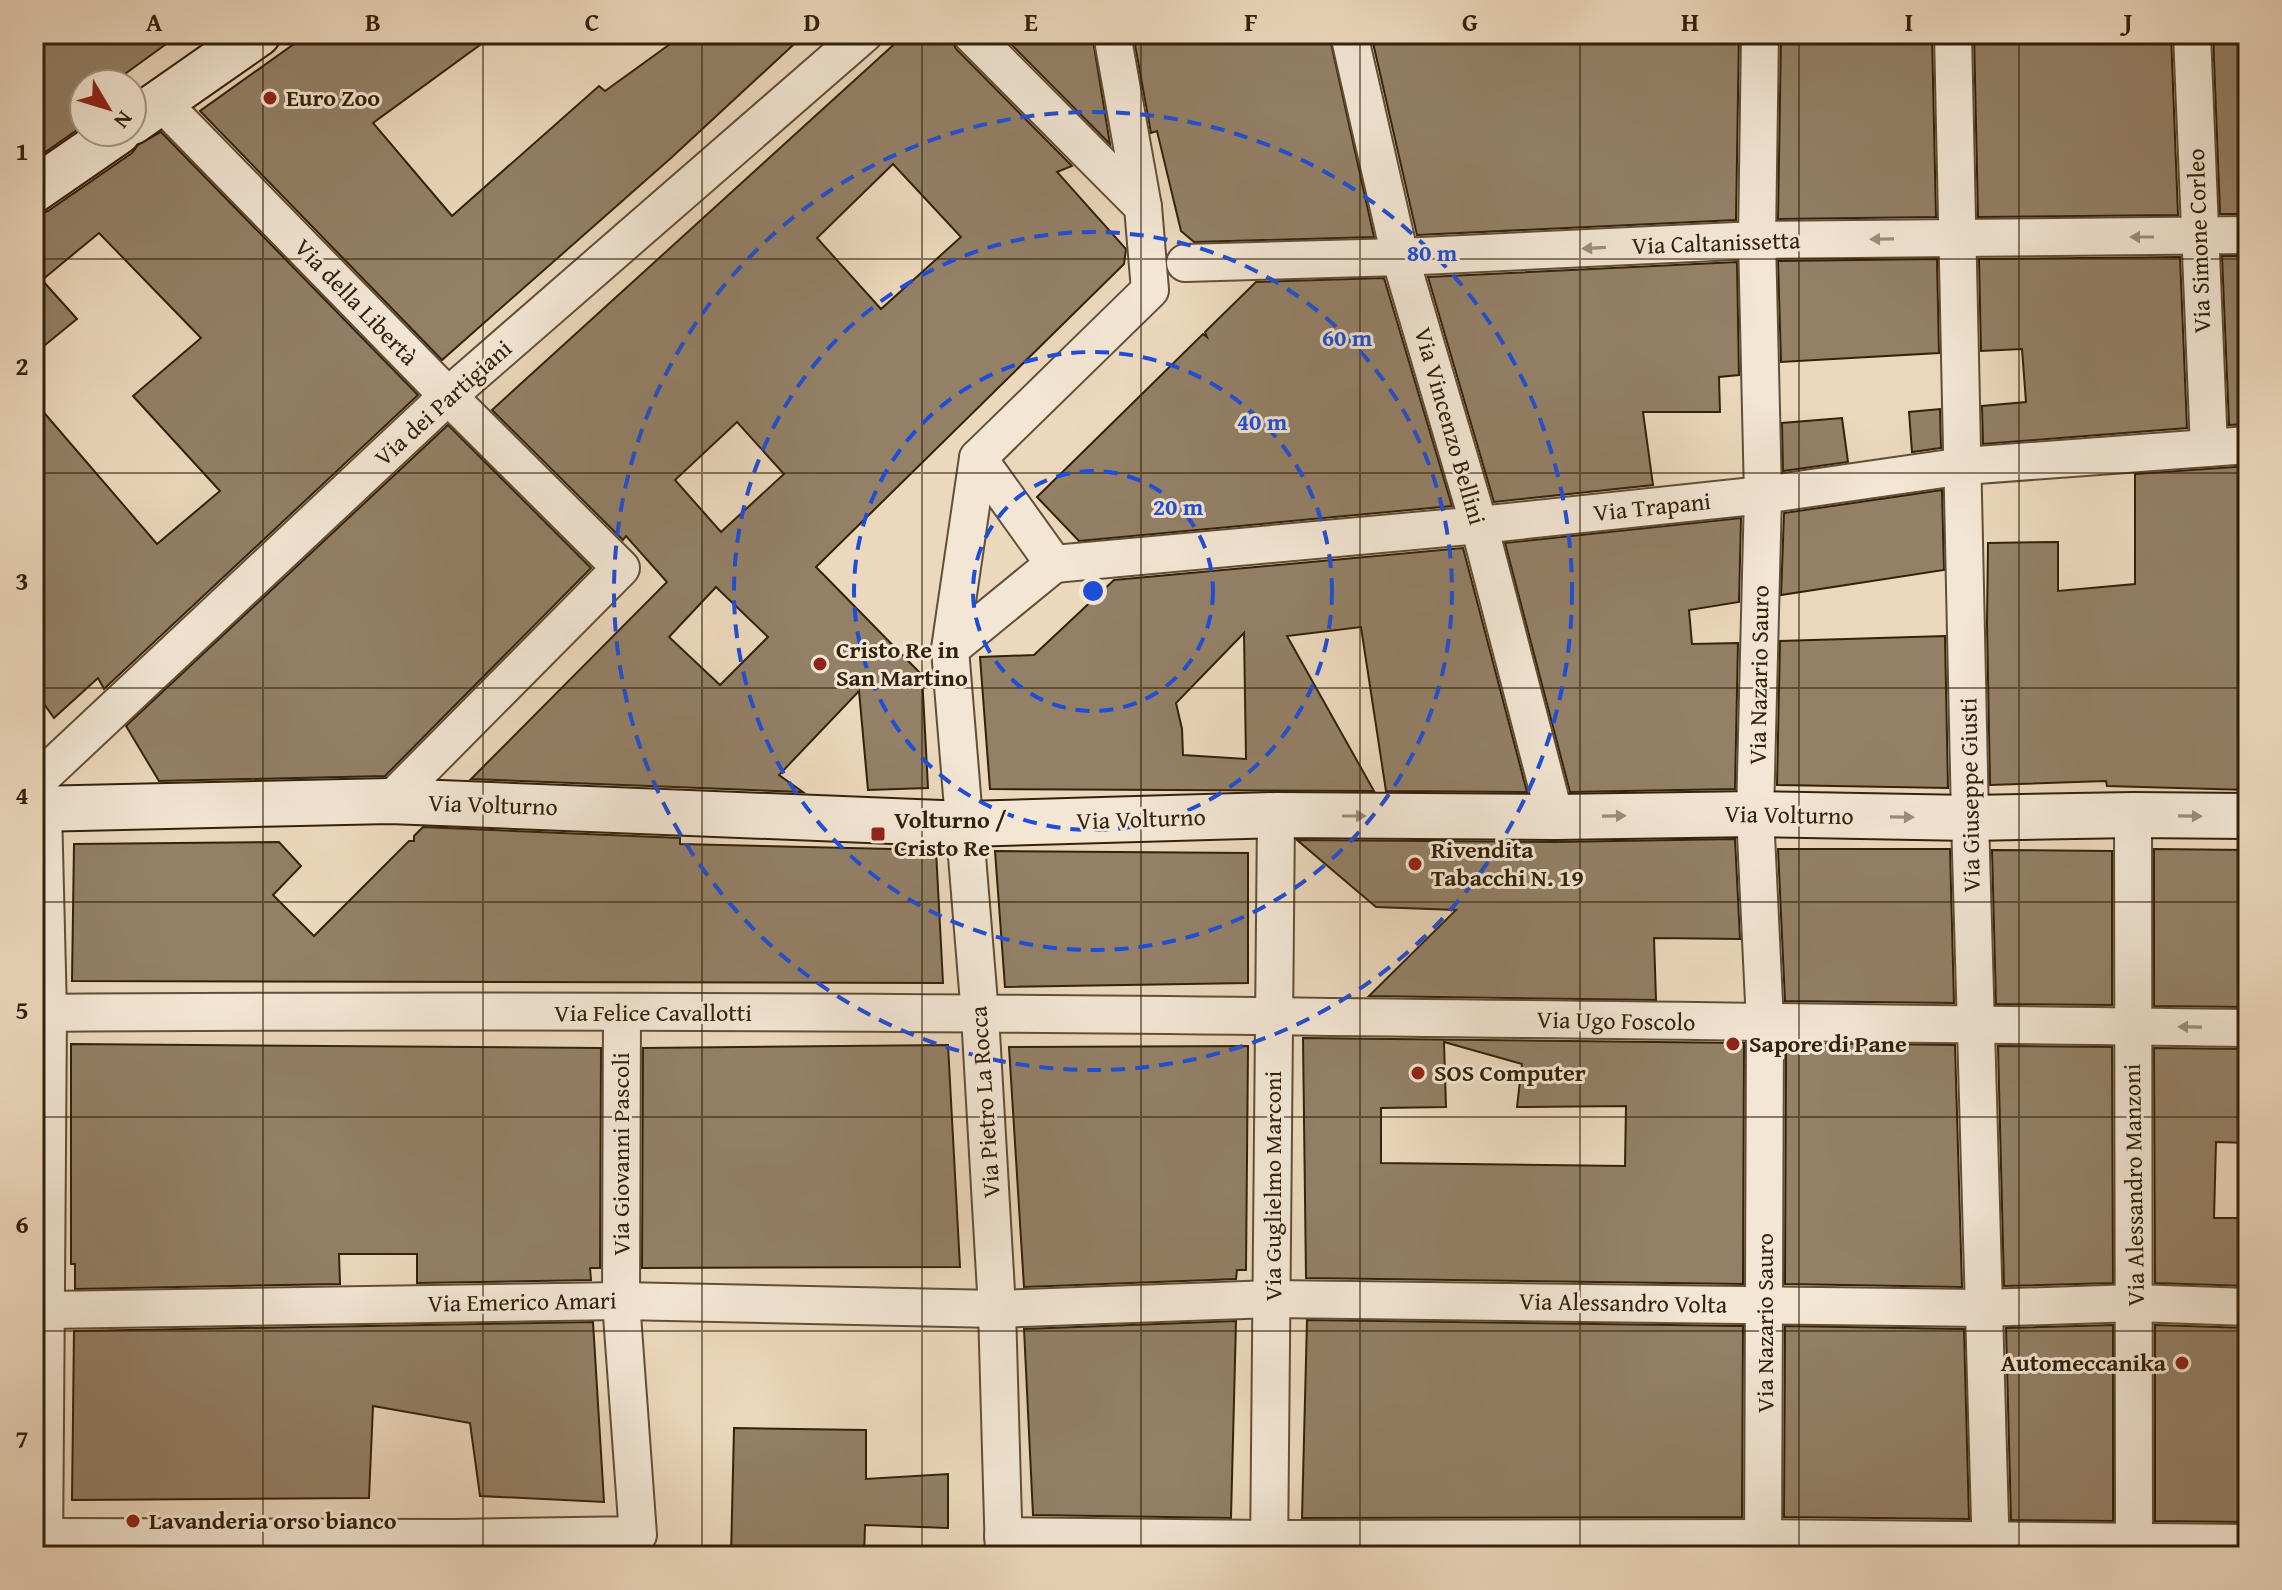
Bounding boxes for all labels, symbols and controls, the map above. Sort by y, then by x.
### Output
text: A [146,2,163,41]
text: B [365,2,381,41]
text: C [585,2,599,41]
text: D [804,2,820,41]
text: E [1024,2,1038,41]
text: F [1244,2,1258,41]
text: G [1462,2,1478,41]
text: H [1681,2,1699,41]
text: I [1905,2,1913,41]
text: J [2120,2,2133,41]
north arrow [68,68,148,148]
place label: Euro Zoo [286,80,380,115]
marker: Euro Zoo [261,89,279,107]
text: N [106,105,141,136]
text: 1 [15,131,29,170]
street label: Via Simone Corleo [2178,148,2219,334]
street label: Via Caltanissetta [1631,222,1802,263]
street label: Via della Libertà [286,230,427,374]
one-way arrow [2129,231,2154,243]
one-way arrow [1869,233,1894,245]
text: 80 m [1407,235,1458,270]
one-way arrow [1581,242,1606,255]
text: 60 m [1322,320,1373,355]
street label: Via Vincenzo Bellini [1406,323,1495,529]
street label: Via dei Partigiani [366,331,520,474]
text: 2 [15,346,29,385]
text: 40 m [1237,404,1288,439]
street label: Via Trapani [1591,483,1713,530]
text: 20 m [1153,489,1204,524]
text: 3 [15,561,29,600]
centre of rings [1079,577,1107,605]
street label: Via Nazario Sauro [1739,585,1778,765]
place label: Cristo Re in San Martino [836,632,968,695]
marker: Cristo Re in San Martino [811,655,829,673]
street label: Via Giuseppe Giusti [1950,697,1989,893]
text: 4 [15,775,29,814]
street label: Via Volturno [428,785,558,824]
street label: Via Volturno [1724,796,1854,833]
street label: Via Volturno [1076,799,1206,838]
place label: Volturno / Cristo Re [894,802,1007,865]
one-way arrow [2178,809,2203,822]
one-way arrow [1342,810,1367,822]
one-way arrow [1602,810,1627,822]
one-way arrow [1890,810,1915,823]
marker: Volturno / Cristo Re [869,825,887,843]
place label: Rivendita Tabacchi N. 19 [1431,832,1584,895]
marker: Rivendita Tabacchi N. 19 [1406,855,1424,873]
text: 5 [15,990,29,1029]
street label: Via Felice Cavallotti [554,995,752,1030]
street label: Via Ugo Foscolo [1536,1002,1696,1039]
street label: Via Pietro La Rocca [960,1004,1009,1199]
one-way arrow [2177,1021,2202,1033]
place label: Sapore di Pane [1749,1026,1907,1061]
marker: Sapore di Pane [1724,1035,1742,1053]
street label: Via Giovanni Pascoli [603,1052,638,1256]
place label: SOS Computer [1434,1055,1586,1090]
street label: Via Alessandro Manzoni [2114,1063,2153,1307]
marker: SOS Computer [1409,1064,1427,1082]
street label: Via Guglielmo Marconi [1255,1071,1290,1301]
text: 6 [15,1204,29,1243]
street label: Via Nazario Sauro [1747,1233,1782,1413]
street label: Via Emerico Amari [427,1282,617,1321]
street label: Via Alessandro Volta [1518,1283,1728,1322]
place label: Automeccanika [2001,1345,2167,1380]
marker: Automeccanika [2173,1354,2191,1372]
text: 7 [15,1419,29,1458]
place label: Lavanderia orso bianco [149,1503,397,1538]
marker: Lavanderia orso bianco [124,1512,142,1530]

